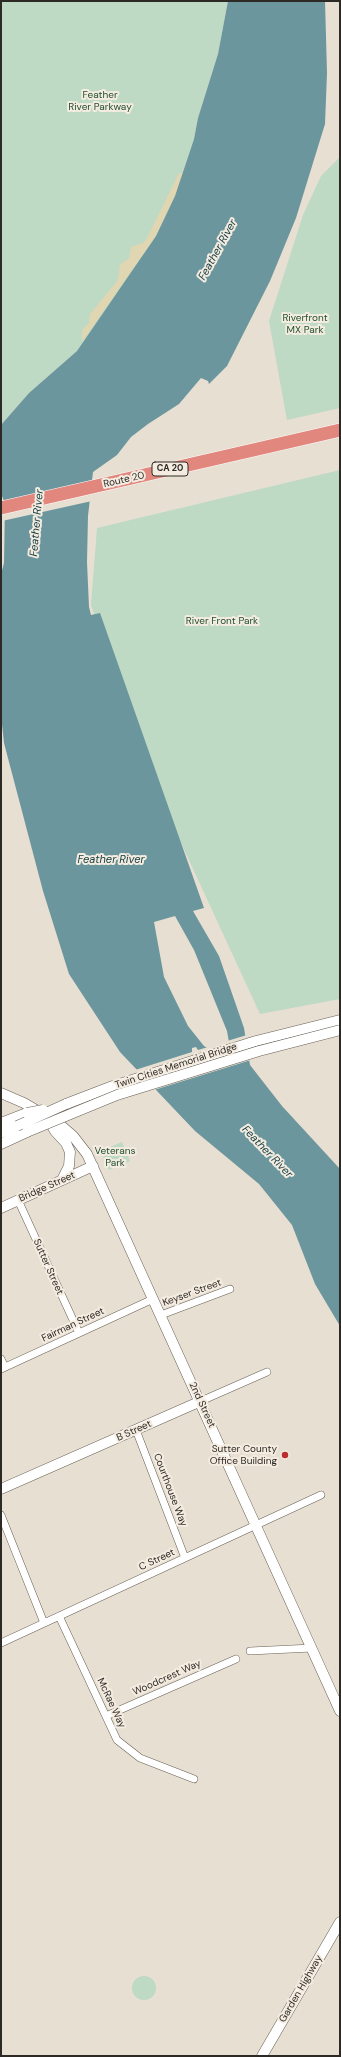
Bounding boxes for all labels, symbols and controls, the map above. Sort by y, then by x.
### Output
park label: Feather River Parkway [68,89,132,112]
water label: Feather River [196,217,240,283]
park label: Riverfront MX Park [282,312,328,336]
road number: CA 20 [152,462,188,476]
street label: Route 20 [102,469,146,491]
water label: Feather River [27,489,47,557]
park label: River Front Park [186,615,258,627]
water label: Feather River [77,853,145,867]
street label: Twin Cities Memorial Bridge [113,1041,239,1091]
water label: Feather River [239,1123,295,1181]
park label: Veterans Park [95,1145,135,1168]
street label: Bridge Street [17,1169,77,1205]
street label: Sutter Street [30,1237,66,1297]
street label: Keyser Street [161,1277,223,1309]
street label: Fairman Street [40,1305,106,1345]
street label: 2nd Street [186,1380,218,1430]
street label: B Street [115,1418,153,1444]
place label: Sutter County Office Building [210,1443,277,1466]
marker: Sutter County Office Building [280,1450,290,1460]
street label: Courthouse Way [151,1452,189,1528]
street label: C Street [137,1546,177,1574]
street label: Woodcrest Way [131,1658,203,1698]
street label: McRae Way [94,1676,128,1730]
street label: Garden Highway [277,1953,325,2025]

